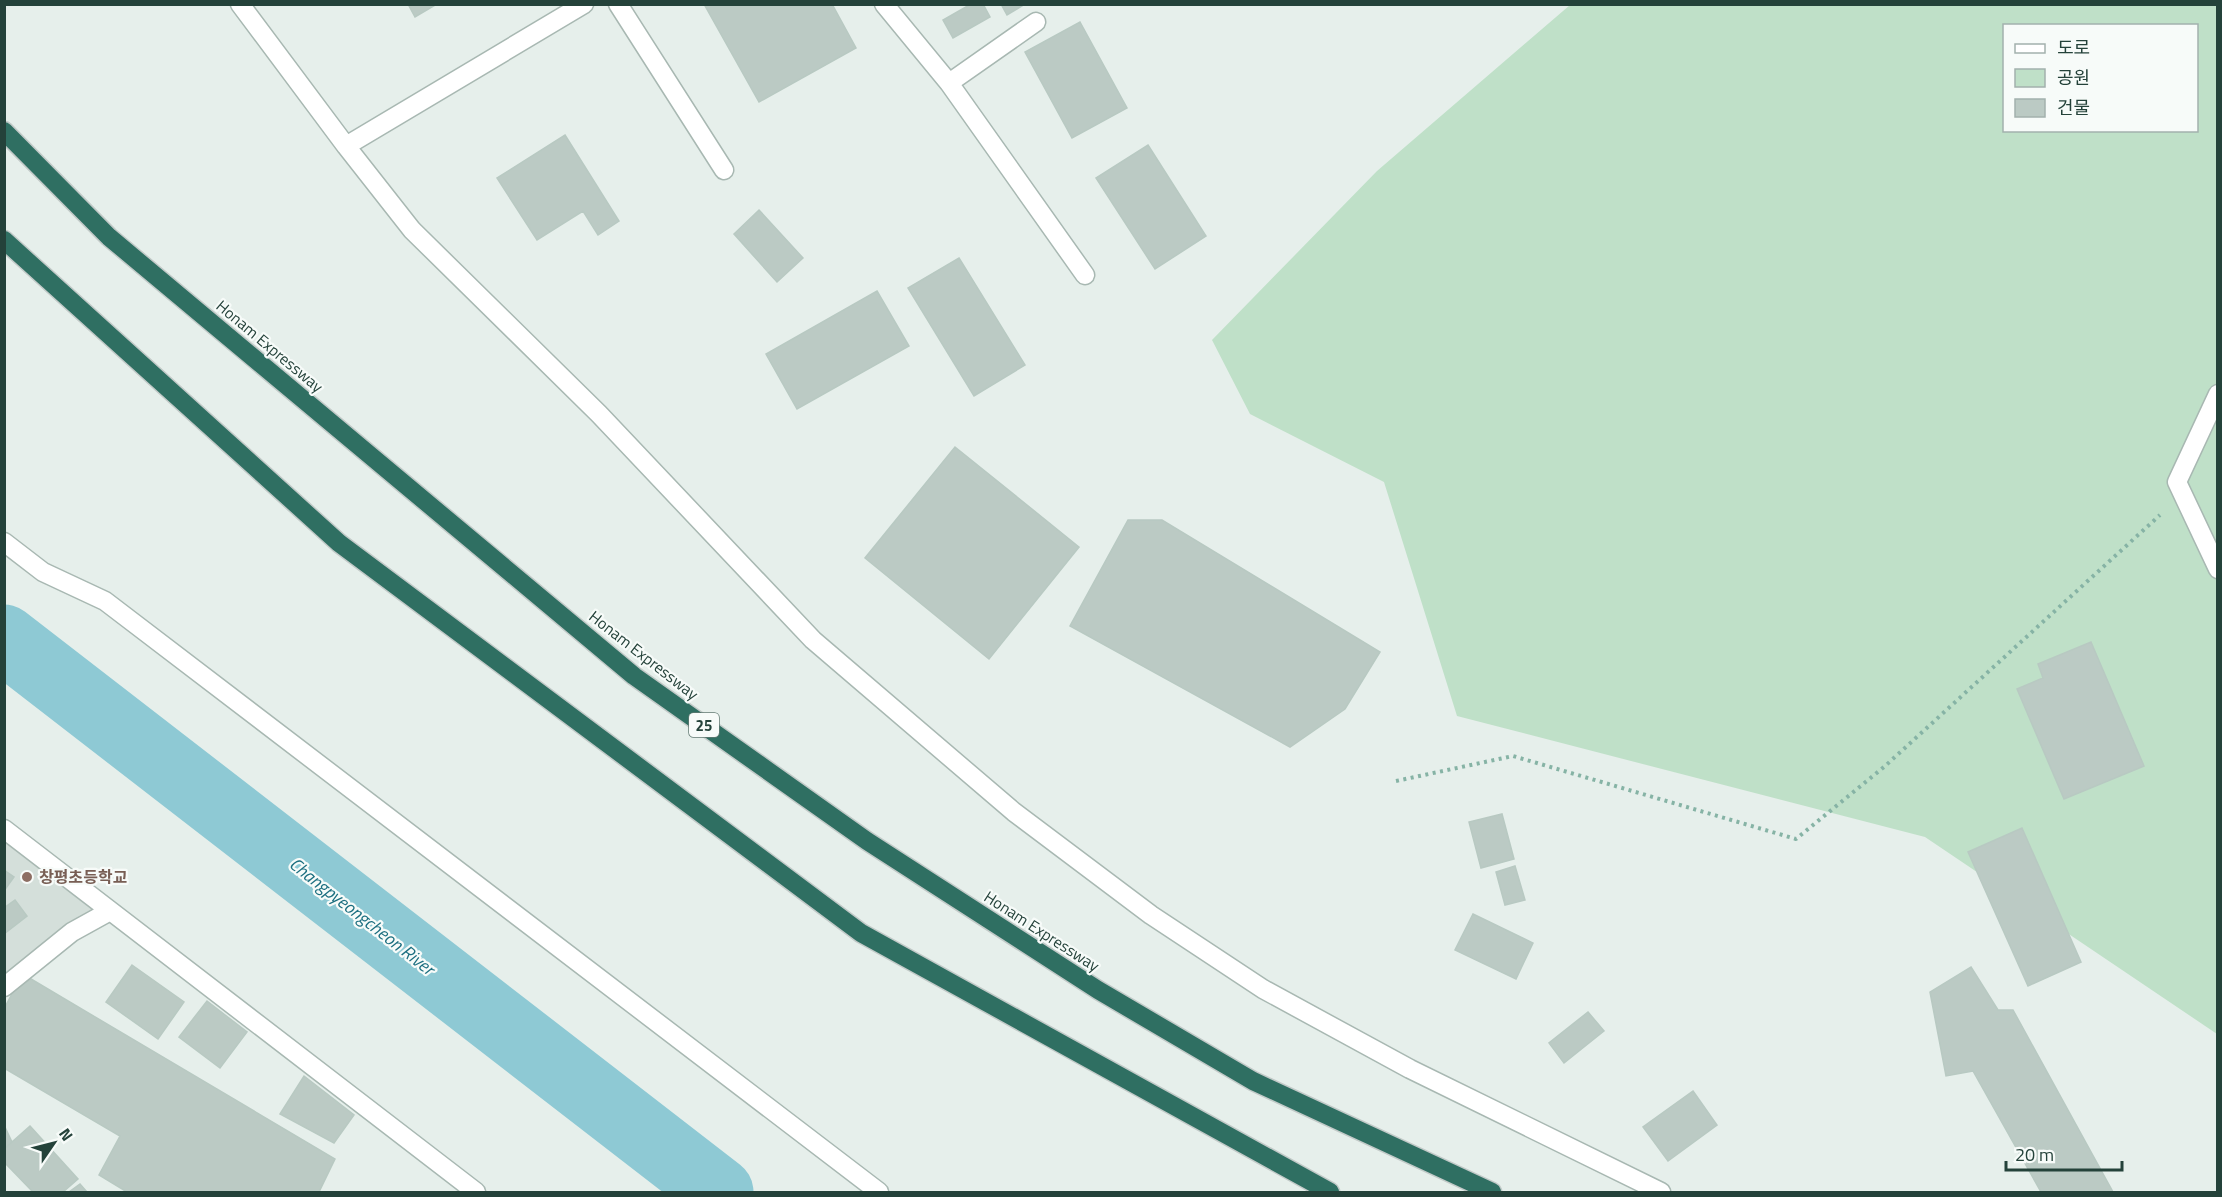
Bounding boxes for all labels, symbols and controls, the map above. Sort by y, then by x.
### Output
legend [2003,24,2198,132]
text: 도로 [2057,34,2090,61]
text: 공원 [2057,64,2090,91]
text: 건물 [2057,94,2090,121]
street label: Honam Expressway [211,294,329,398]
street label: Honam Expressway [584,605,704,706]
road number: 25 [689,713,719,737]
water label: Changpyeongcheon River [284,851,442,983]
place label: 창평초등학교 [39,865,128,889]
marker: 창평초등학교 [20,870,34,884]
street label: Honam Expressway [980,885,1105,977]
north arrow [24,1113,84,1173]
text: N [53,1123,79,1146]
scale bar [2006,1134,2122,1172]
text: 20 m [2015,1141,2054,1168]

